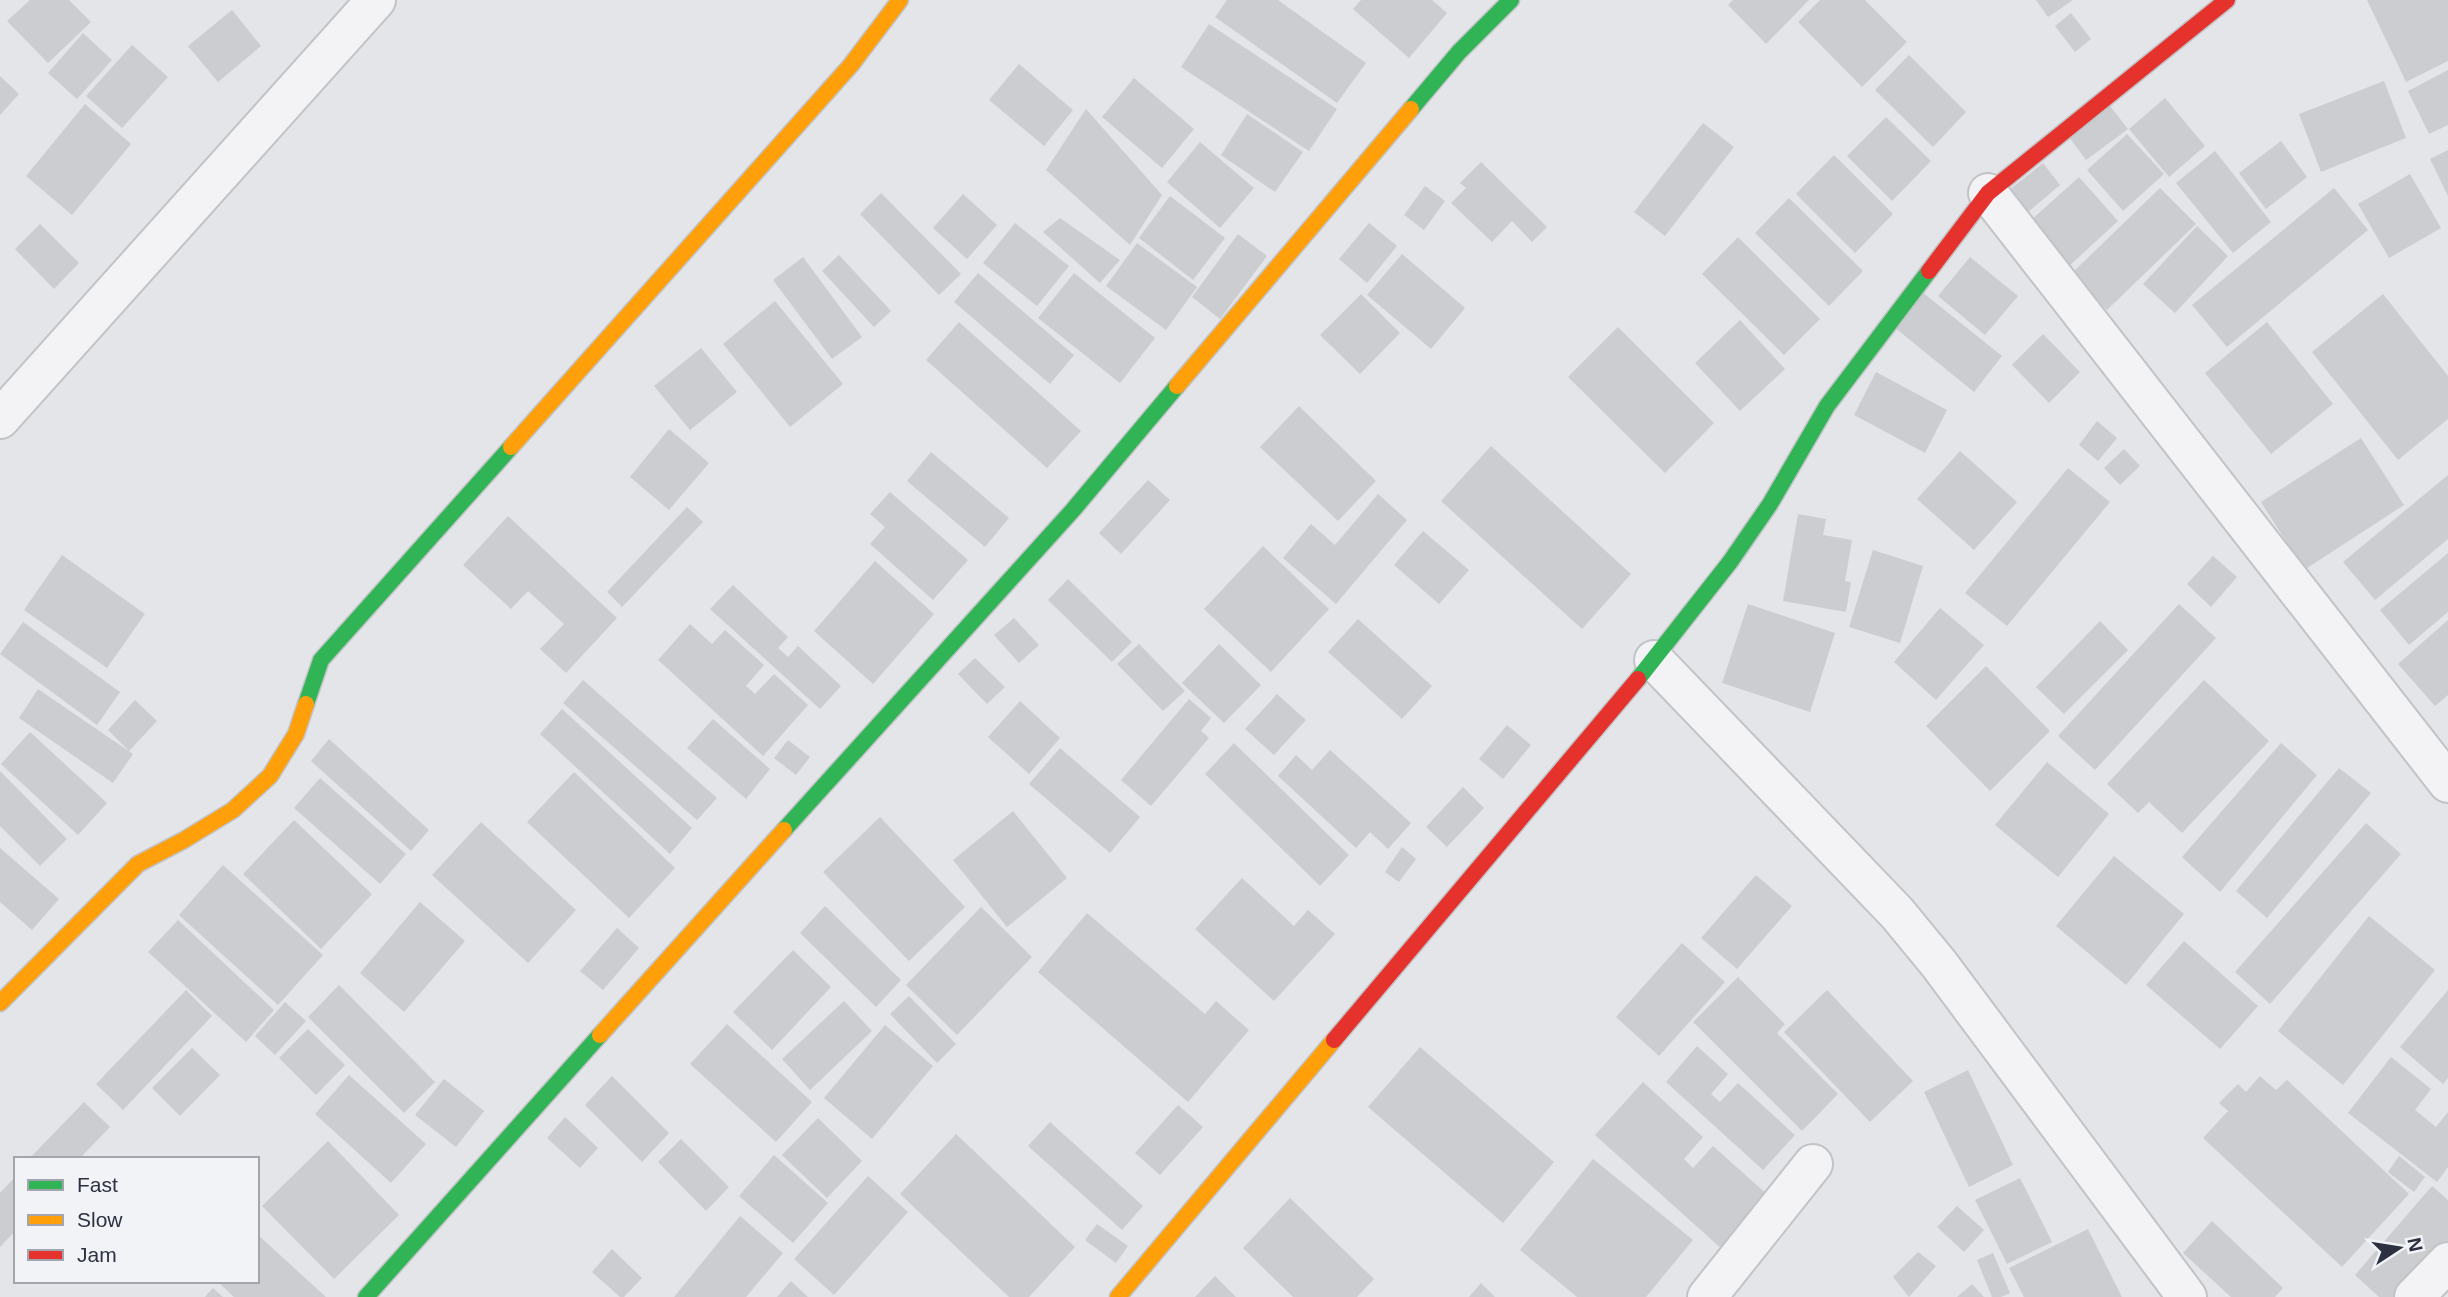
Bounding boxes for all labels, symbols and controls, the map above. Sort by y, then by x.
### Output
legend [14,1157,259,1283]
text: Fast [77,1173,118,1196]
text: Slow [77,1208,123,1231]
north arrow [2364,1213,2434,1283]
text: N [2403,1236,2427,1253]
text: Jam [77,1243,117,1266]

